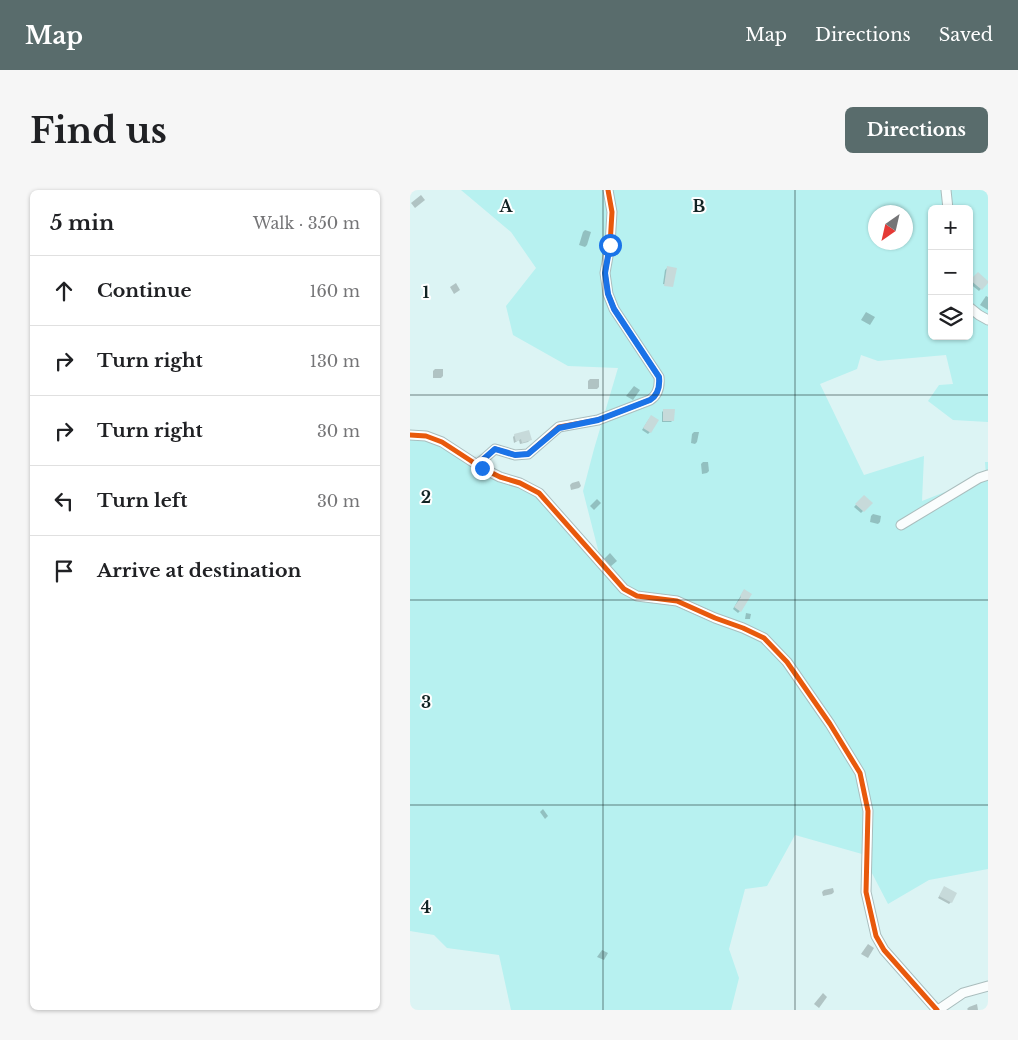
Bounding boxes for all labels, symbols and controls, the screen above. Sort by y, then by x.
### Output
text: Map [25,21,83,50]
text: Map [745,24,787,46]
text: Directions [815,24,911,46]
text: Saved [939,24,993,46]
button: Directions [845,107,988,153]
text: Find us [30,109,167,152]
text: A [499,196,514,216]
text: B [693,196,706,216]
north arrow [868,205,913,250]
map controls [928,205,973,340]
button: + [928,205,973,250]
text: 5 min [50,210,114,236]
text: Walk · 350 m [253,213,360,233]
route start [599,234,622,257]
button: − [928,250,973,295]
icon: ahead [50,277,78,305]
text: Continue [97,279,192,302]
text: 160 m [309,281,360,301]
text: 1 [423,282,430,302]
button: layers [928,295,973,340]
icon: right [50,347,78,375]
text: Turn right [97,349,203,372]
text: 130 m [310,351,360,371]
icon: right [50,417,78,445]
text: Turn right [97,419,203,442]
text: 30 m [317,421,360,441]
route end [471,457,494,480]
icon: left [50,487,78,515]
text: 2 [421,487,431,507]
text: Turn left [97,489,188,512]
text: 30 m [317,491,360,511]
icon: arrive [50,557,78,585]
text: Arrive at destination [97,559,301,582]
text: 3 [421,692,431,712]
text: 4 [421,897,431,917]

